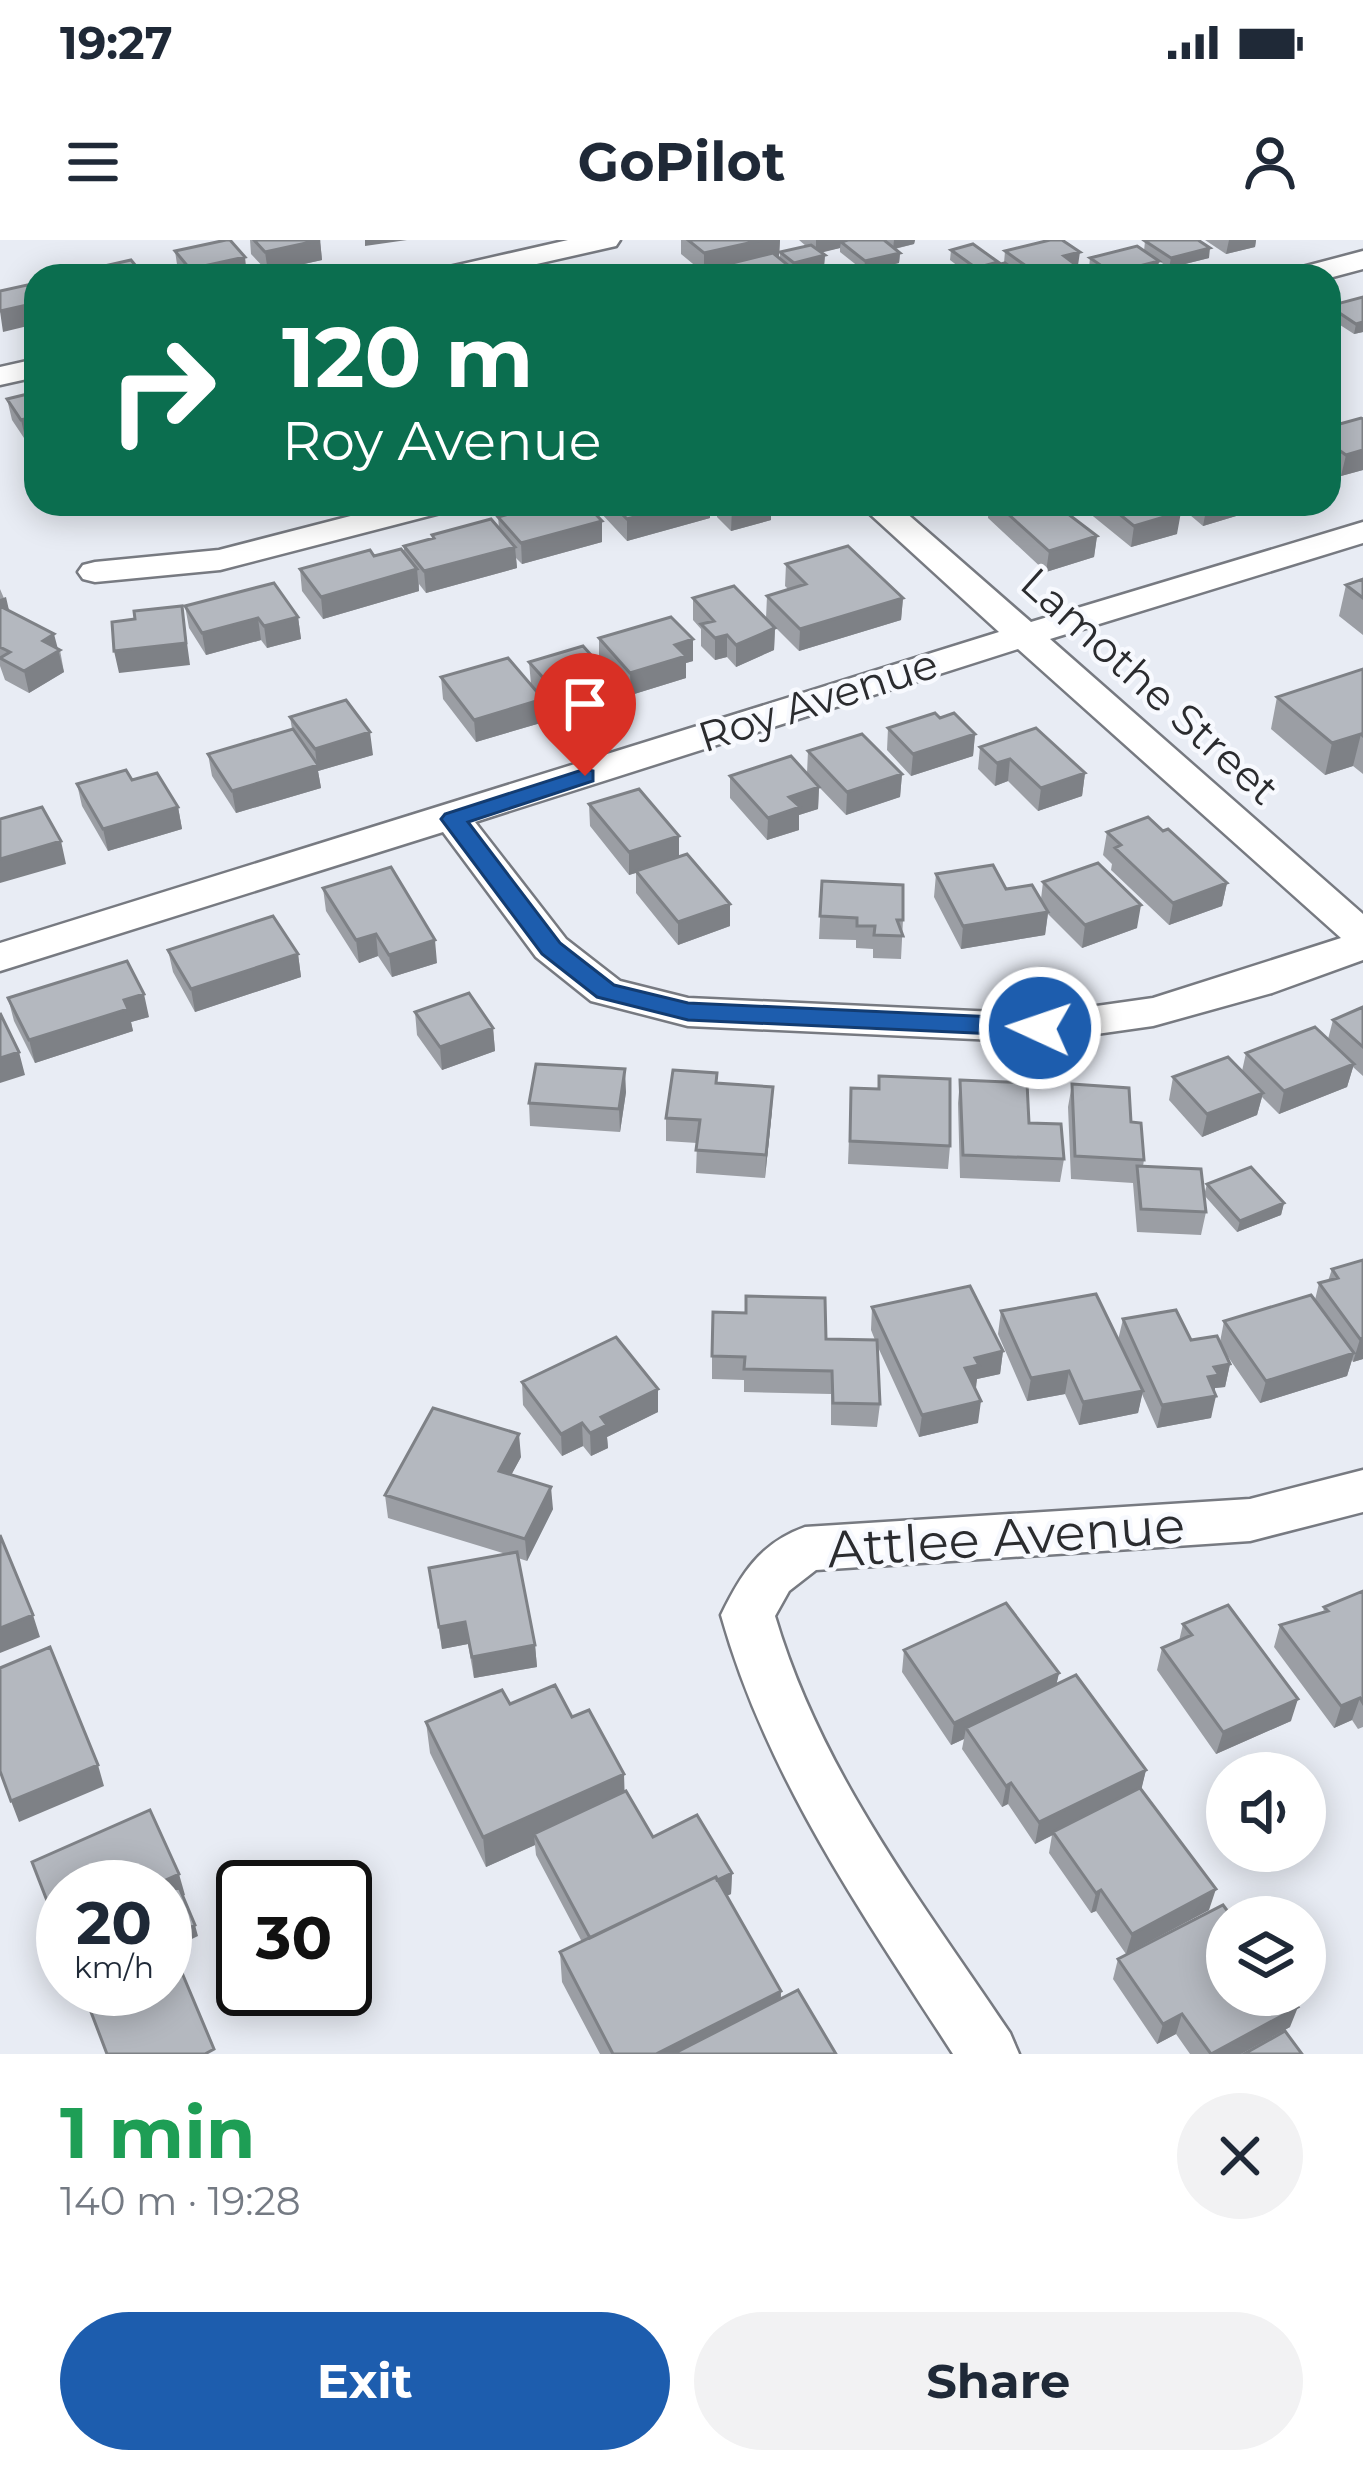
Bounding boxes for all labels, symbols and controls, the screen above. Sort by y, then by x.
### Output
text: 19:27 [60,15,173,70]
icon: menu [60,129,126,195]
text: GoPilot [578,129,785,195]
icon: person [1237,129,1303,195]
text: 120 m [282,306,533,408]
icon: right [84,312,240,468]
text: Roy Avenue [282,408,601,474]
street label: Lamothe Street [1010,557,1290,815]
street label: Roy Avenue [692,637,944,763]
pin [534,653,636,776]
icon: arrive [552,671,618,737]
position arrow [977,965,1103,1091]
street label: Attlee Avenue [825,1494,1187,1580]
map controls [1206,1752,1326,2016]
button: sound [1206,1752,1326,1872]
speed limit sign: 30 [216,1860,372,2016]
text: 20 [76,1886,152,1959]
button: layers [1206,1896,1326,2016]
text: km/h [74,1949,154,1986]
text: 1 min [60,2088,256,2176]
button: close [1177,2093,1303,2219]
text: 140 m · 19:28 [60,2177,301,2225]
button: Exit [60,2312,670,2450]
button: Share [694,2312,1303,2450]

